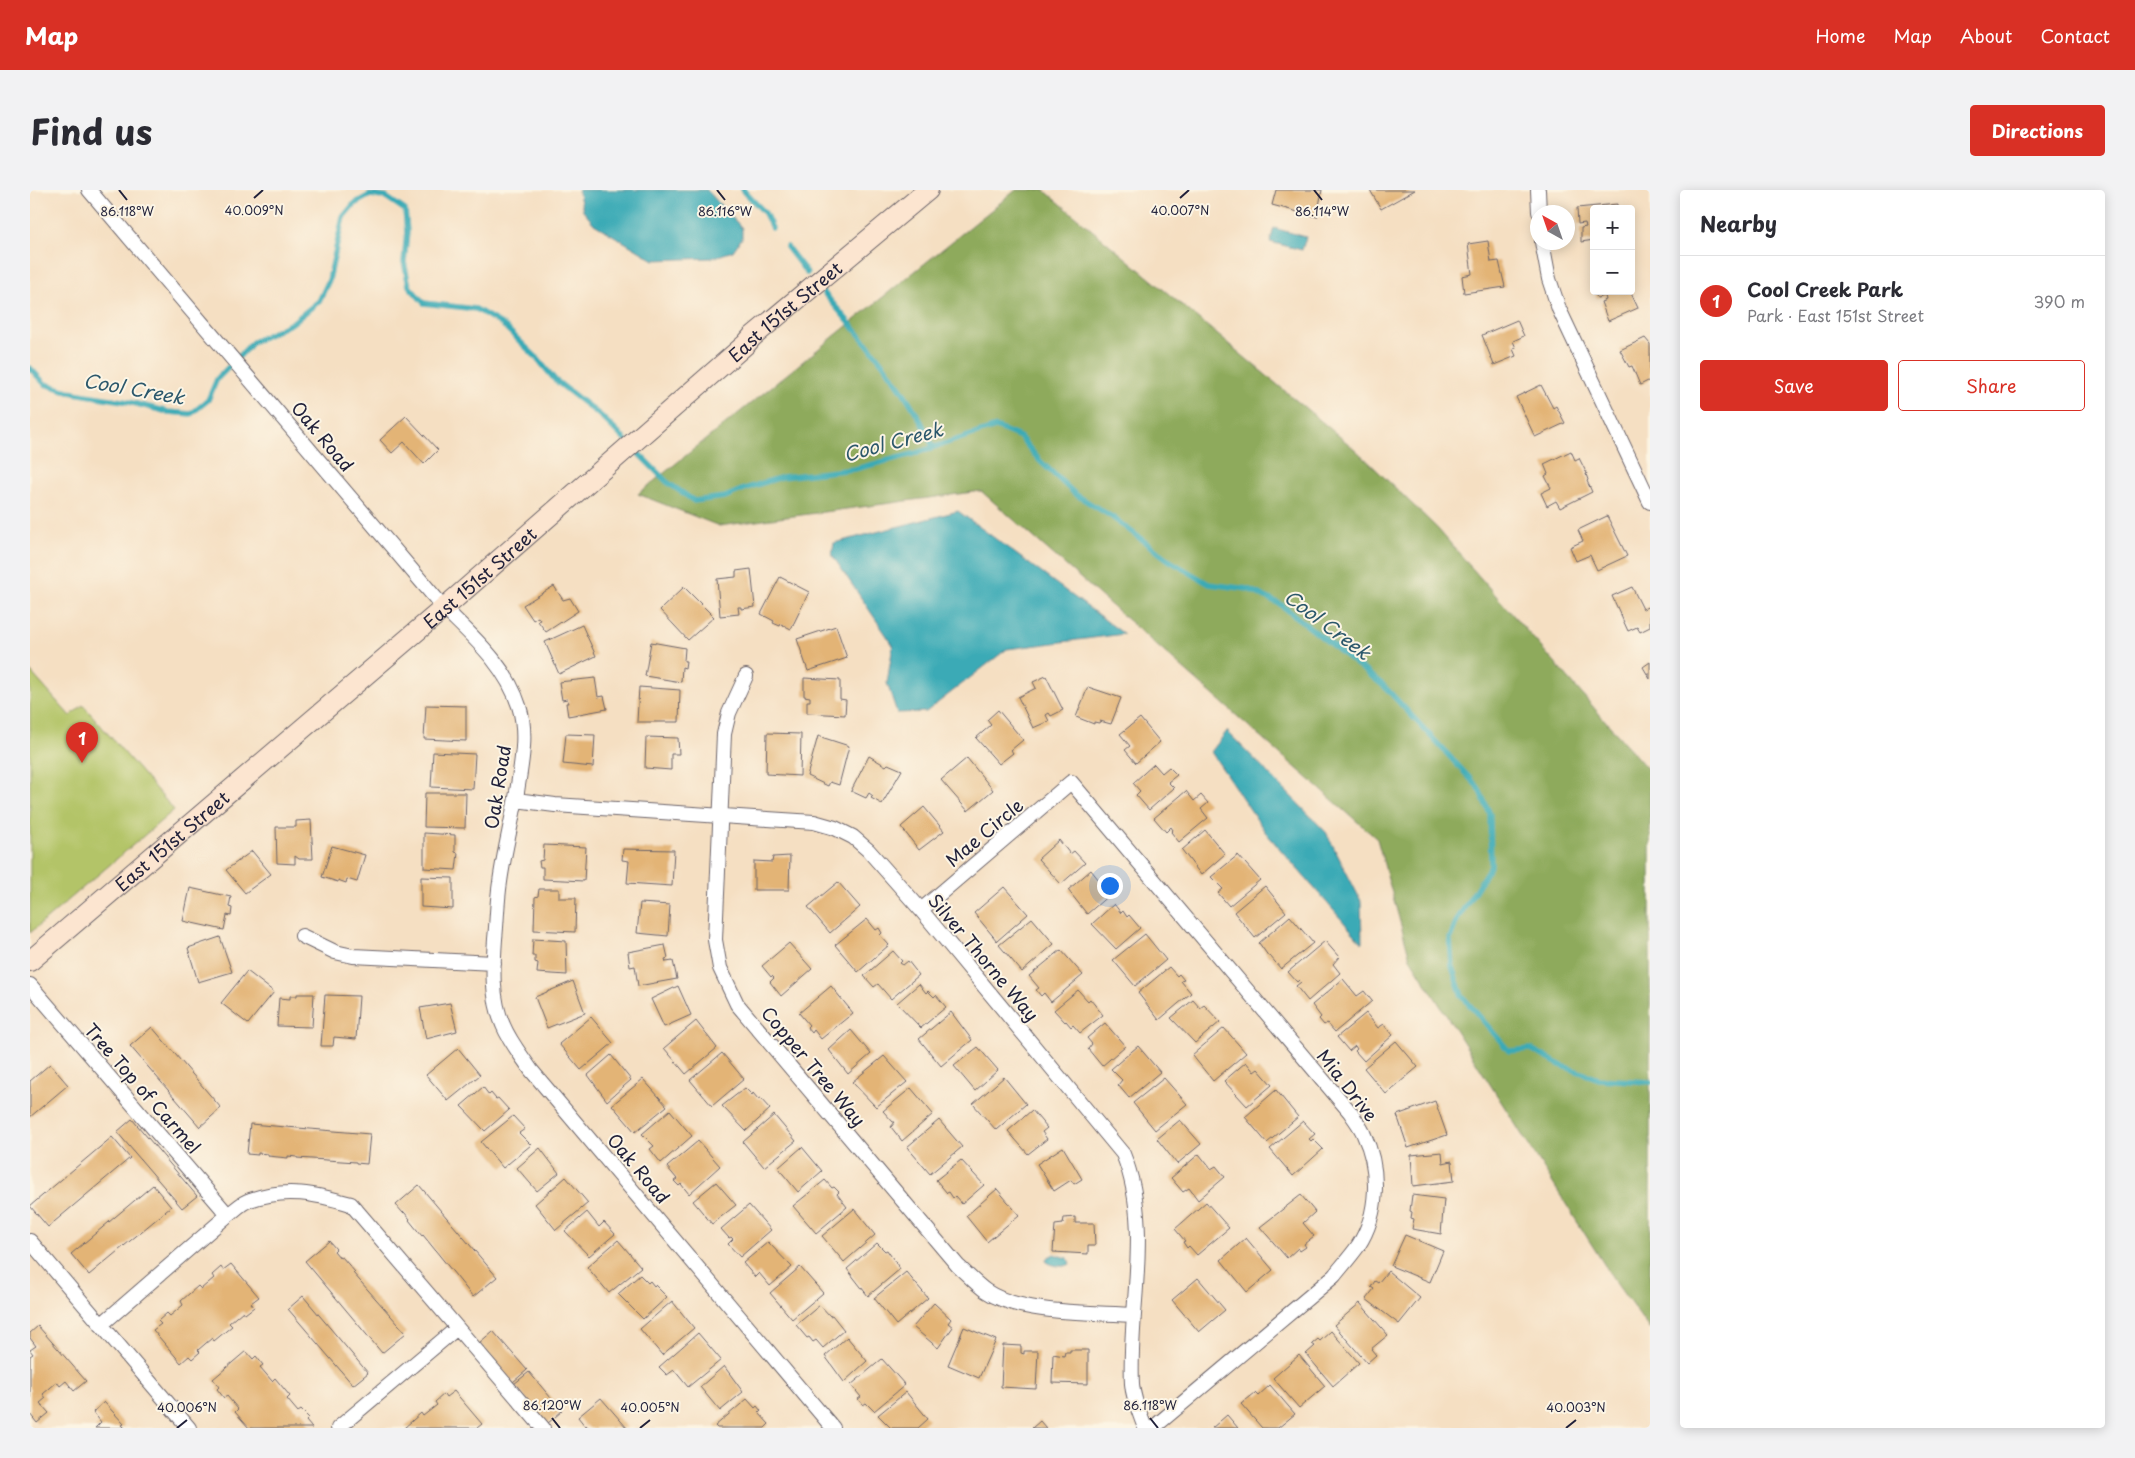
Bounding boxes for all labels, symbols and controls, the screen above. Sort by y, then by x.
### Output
text: Map [25,17,78,53]
text: Home [1815,22,1865,49]
text: Map [1893,22,1932,49]
text: About [1960,22,2012,49]
text: Contact [2040,22,2110,49]
text: Find us [30,104,152,157]
button: Directions [1970,105,2105,156]
text: 40.009°N [224,201,284,219]
text: 40.007°N [1151,201,1209,219]
text: 86.118°W [100,202,154,220]
text: 86.116°W [698,202,753,220]
text: 86.114°W [1295,202,1350,220]
north arrow [1530,205,1575,250]
map controls [1590,205,1635,295]
button: + [1590,205,1635,250]
text: Nearby [1700,207,1777,239]
button: − [1590,250,1635,295]
street label: East 151st Street [722,254,847,368]
text: Cool Creek Park [1747,275,1903,303]
text: 1 [1712,289,1720,313]
text: 390 m [2034,289,2085,313]
text: Park · East 151st Street [1747,303,1924,327]
button: Save [1700,360,1888,411]
button: Share [1898,360,2085,411]
water label: Cool Creek [81,365,188,411]
street label: Oak Road [285,395,361,477]
water label: Cool Creek [840,414,947,468]
street label: East 151st Street [417,520,542,634]
water label: Cool Creek [1279,582,1378,667]
pin: 1 [66,722,98,763]
street label: Oak Road [477,743,517,831]
street label: East 151st Street [108,784,235,897]
street label: Mae Circle [939,791,1029,873]
your location [1097,873,1123,899]
street label: Silver Thorne Way [922,887,1046,1027]
street label: Copper Tree Way [755,1000,873,1132]
street label: Tree Top of Carmel [79,1017,207,1159]
street label: Mia Drive [1311,1043,1385,1127]
street label: Oak Road [601,1127,677,1209]
text: 86.120°W [523,1396,582,1414]
text: 86.118°W [1123,1396,1177,1414]
text: 40.006°N [157,1398,217,1416]
text: 40.005°N [620,1398,680,1416]
text: 40.003°N [1546,1398,1606,1416]

